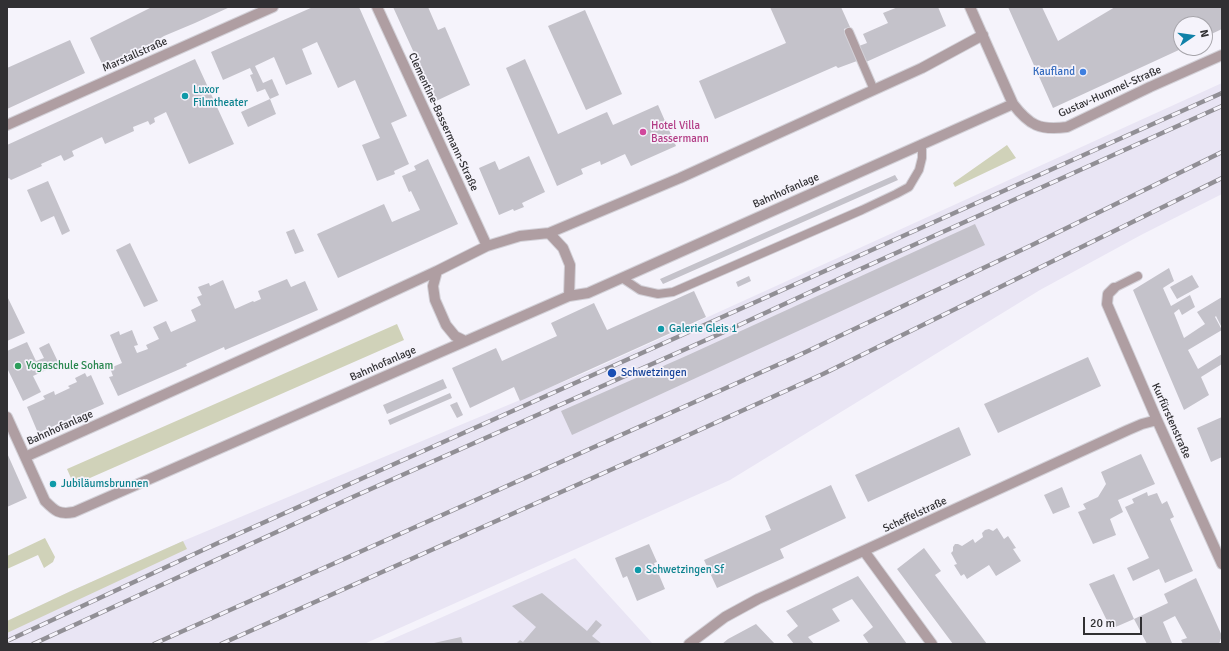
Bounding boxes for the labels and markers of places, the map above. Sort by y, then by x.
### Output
place label: Kaufland [1033,65,1075,79]
marker: Kaufland [1078,67,1088,77]
place label: Luxor Filmtheater [193,83,248,109]
marker: Luxor Filmtheater [180,91,190,101]
place label: Hotel Villa Bassermann [651,119,709,145]
marker: Hotel Villa Bassermann [638,127,648,137]
place label: Galerie Gleis 1 [669,322,737,336]
marker: Galerie Gleis 1 [656,324,666,334]
place label: Yogaschule Soham [26,359,113,373]
marker: Yogaschule Soham [13,361,23,371]
place label: Schwetzingen [621,366,687,380]
marker: Schwetzingen [606,367,618,379]
place label: Jubiläumsbrunnen [61,477,149,491]
marker: Jubiläumsbrunnen [48,479,58,489]
place label: Schwetzingen Sf [646,563,724,577]
marker: Schwetzingen Sf [633,565,643,575]

